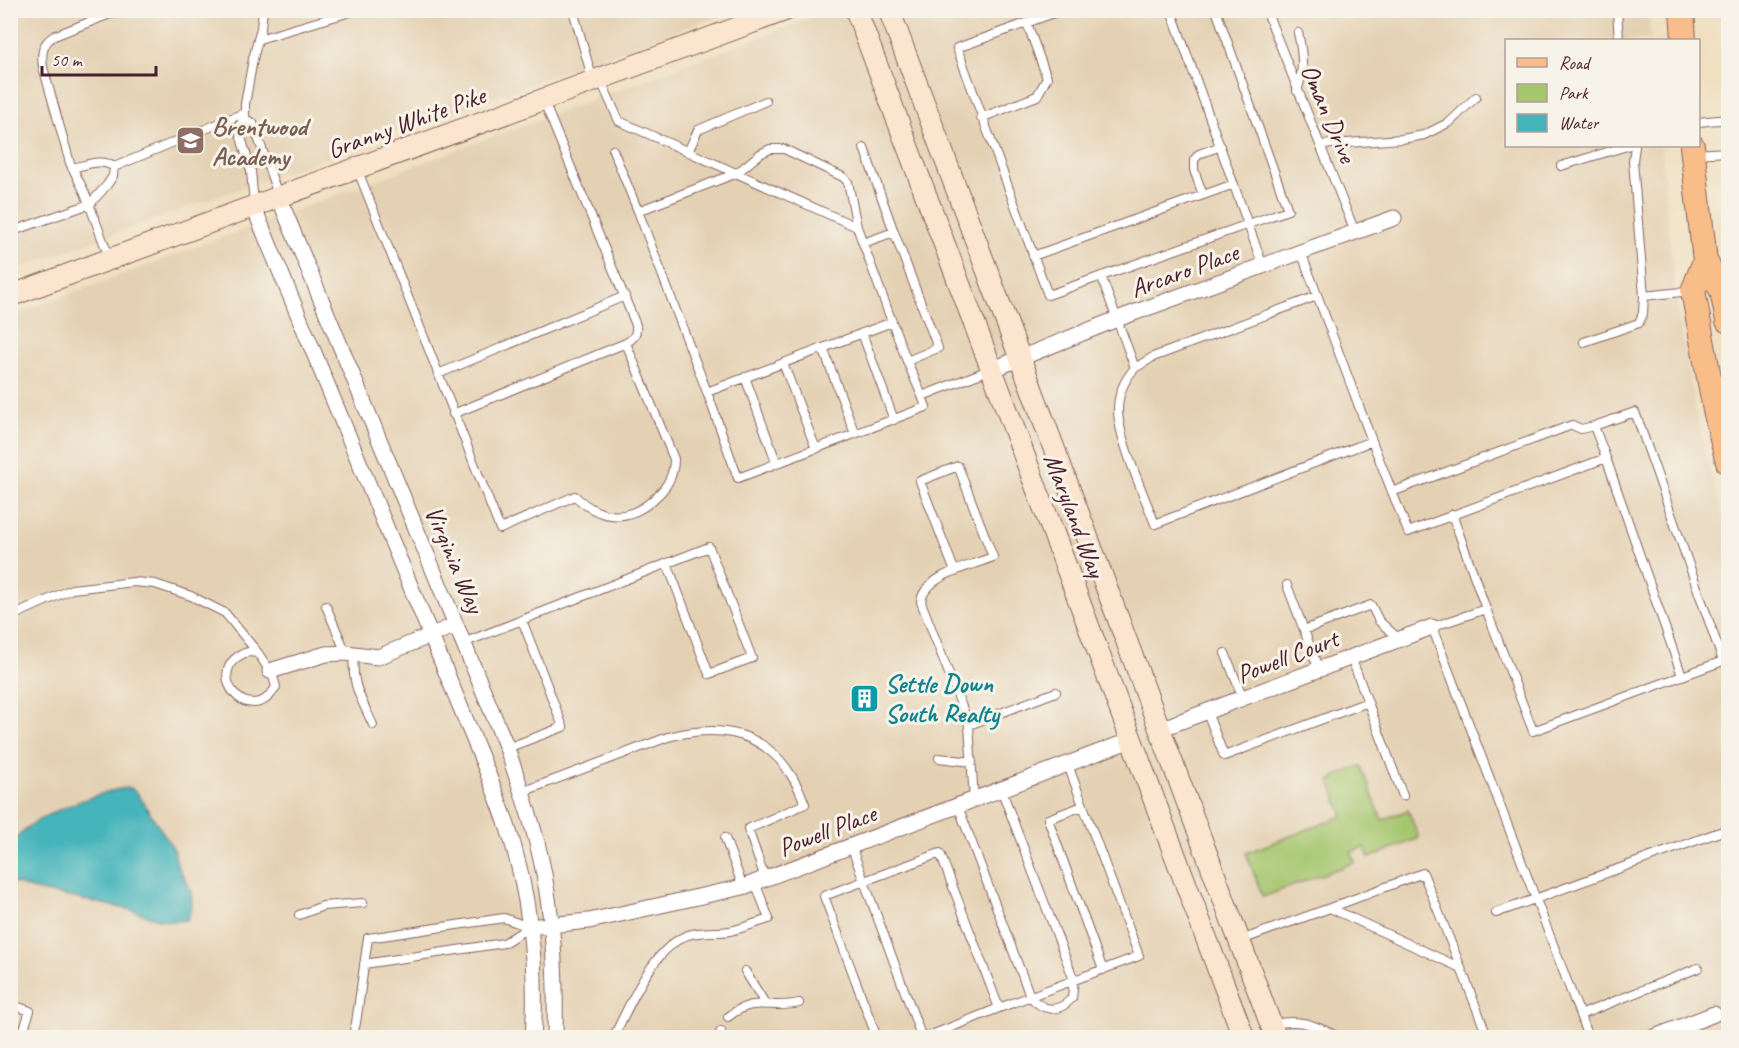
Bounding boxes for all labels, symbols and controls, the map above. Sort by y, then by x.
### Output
scale bar [42,39,156,77]
legend [1505,39,1700,147]
text: 50 m [51,49,84,71]
text: Road [1559,52,1592,74]
street label: Oman Drive [1293,59,1365,169]
street label: Granny White Pike [323,78,492,166]
text: Park [1559,82,1589,104]
place label: Brentwood Academy [212,110,311,173]
text: Water [1559,112,1600,134]
school or university icon: Brentwood Academy [175,125,207,157]
street label: Arcaro Place [1126,235,1245,305]
street label: Maryland Way [1036,449,1114,584]
street label: Virginia Way [417,501,493,620]
street label: Powell Court [1232,621,1345,691]
place label: Settle Down South Realty [885,667,1001,730]
building icon: Settle Down South Realty [848,682,880,714]
street label: Powell Place [774,796,883,864]

